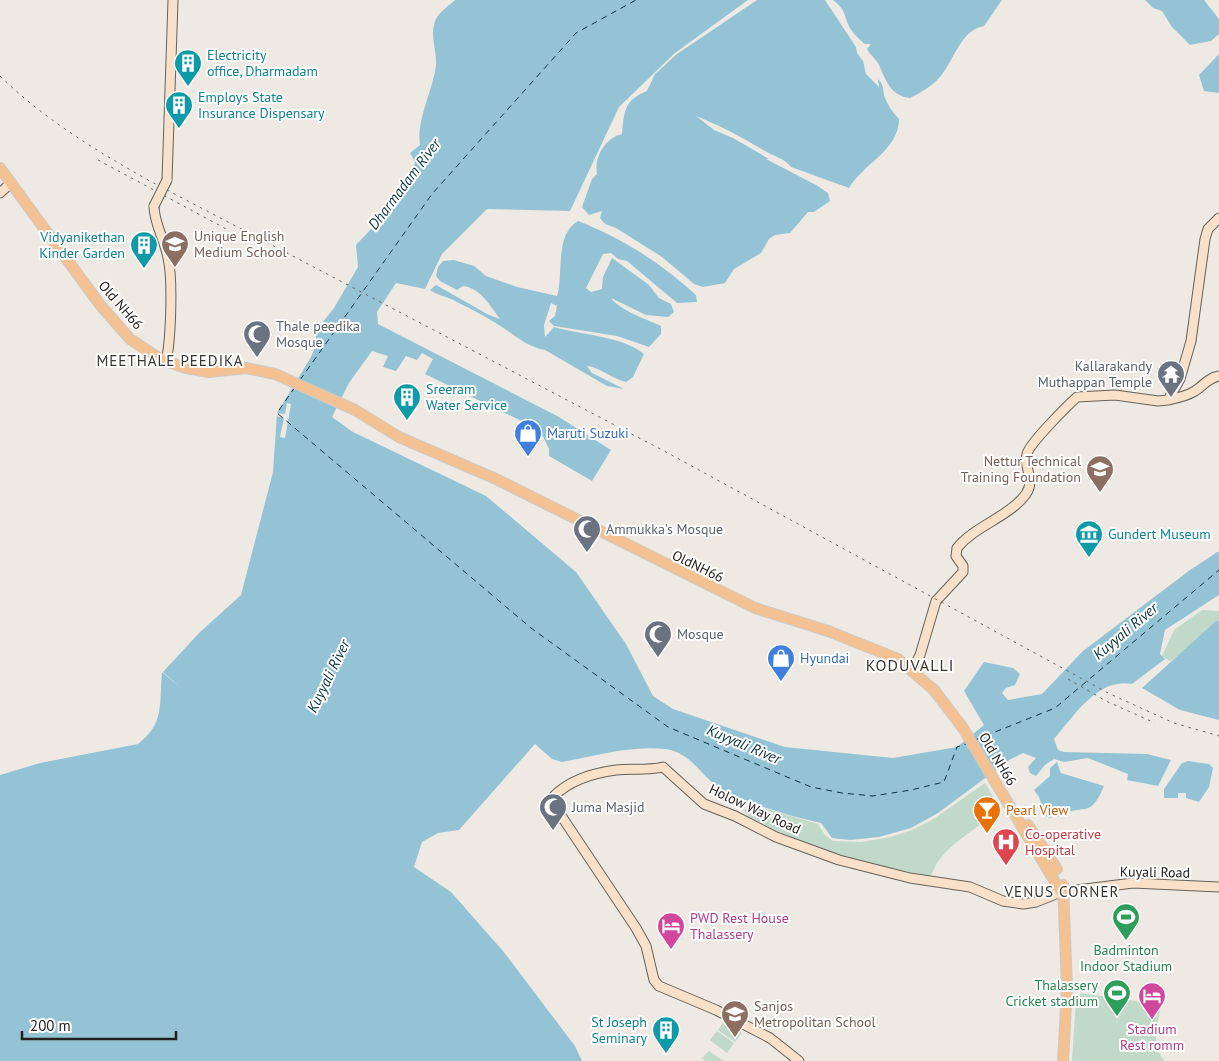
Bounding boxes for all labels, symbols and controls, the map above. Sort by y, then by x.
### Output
place label: Electricity office, Dharmadam [207,46,318,80]
building icon: Electricity office, Dharmadam [173,48,203,87]
place label: Employs State Insurance Dispensary [198,88,325,122]
building icon: Employs State Insurance Dispensary [164,90,194,129]
water label: Dharmadam River [364,134,445,233]
place label: Unique English Medium School [194,227,287,261]
place label: Vidyanikethan Kinder Garden [39,228,125,262]
school or university icon: Unique English Medium School [160,229,190,268]
building icon: Vidyanikethan Kinder Garden [129,230,159,269]
street label: Old NH66 [95,277,147,333]
place label: Thale peedika Mosque [276,317,360,351]
mosque icon: Thale peedika Mosque [242,319,272,358]
district label: MEETHALE PEEDIKA [96,351,244,370]
place label: Kallarakandy Muthappan Temple [1038,357,1152,391]
temple icon: Kallarakandy Muthappan Temple [1156,359,1186,398]
place label: Sreeram Water Service [426,380,507,414]
building icon: Sreeram Water Service [392,382,422,421]
shop icon: Maruti Suzuki [513,418,543,457]
place label: Maruti Suzuki [547,424,629,442]
place label: Nettur Technical Training Foundation [961,452,1081,486]
school or university icon: Nettur Technical Training Foundation [1085,454,1115,493]
mosque icon: Ammukka's Mosque [572,514,602,553]
museum icon: Gundert Museum [1074,519,1104,558]
place label: Ammukka's Mosque [606,520,723,538]
place label: Gundert Museum [1108,525,1211,543]
street label: OldNH66 [669,546,727,586]
water label: Kuyyali River [1089,598,1162,664]
mosque icon: Mosque [643,619,673,658]
place label: Mosque [677,625,724,643]
water label: Kuyyali River [302,636,354,715]
shop icon: Hyundai [766,643,796,682]
place label: Hyundai [800,649,849,667]
district label: KODUVALLI [866,655,954,675]
water label: Kuyyali River [704,720,785,769]
street label: Old NH66 [975,729,1021,789]
street label: Holow Way Road [706,780,804,838]
mosque icon: Juma Masjid [538,792,568,831]
bar icon: Pearl View [972,795,1002,834]
place label: Juma Masjid [571,798,645,816]
place label: Pearl View [1006,801,1069,819]
place label: Co-operative Hospital [1025,825,1101,859]
hospital icon: Co-operative Hospital [991,827,1021,866]
street label: Kuyali Road [1120,862,1190,882]
district label: VENUS CORNER [1004,882,1119,901]
sports icon: Badminton Indoor Stadium [1111,902,1141,941]
place label: PWD Rest House Thalassery [690,909,789,943]
hotel icon: PWD Rest House Thalassery [656,911,686,950]
place label: Badminton Indoor Stadium [1080,941,1172,975]
place label: Thalassery Cricket stadium [1006,976,1098,1010]
sports icon: Thalassery Cricket stadium [1102,978,1132,1017]
hotel icon: Stadium Rest romm [1137,981,1167,1020]
place label: Sanjos Metropolitan School [754,997,876,1031]
school or university icon: Sanjos Metropolitan School [720,999,750,1038]
scale bar [22,1008,176,1040]
place label: St Joseph Seminary [591,1013,647,1047]
building icon: St Joseph Seminary [651,1015,681,1054]
text: 200 m [30,1016,71,1035]
place label: Stadium Rest romm [1120,1020,1184,1054]

